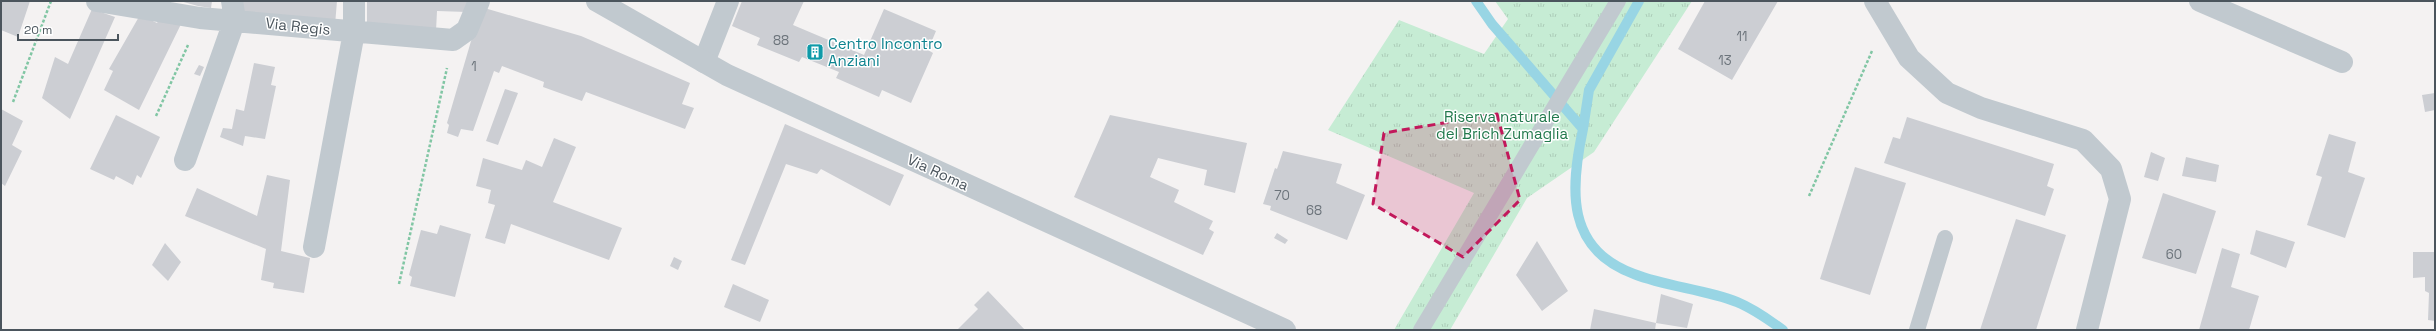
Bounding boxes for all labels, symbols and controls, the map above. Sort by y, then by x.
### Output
street label: Via Regis [265,13,331,39]
scale bar [18,16,118,42]
text: 20 m [24,22,52,38]
house number: 11 [1737,28,1747,45]
house number: 88 [773,32,789,49]
place label: Centro Incontro Anziani [828,34,943,70]
building icon: Centro Incontro Anziani [805,42,825,62]
house number: 13 [1718,52,1732,69]
house number: 1 [471,58,477,75]
park label: Riserva naturale del Brich Zumaglia [1436,107,1568,143]
street label: Via Roma [904,150,972,195]
house number: 70 [1274,187,1290,204]
house number: 68 [1306,202,1322,219]
house number: 60 [2166,246,2182,263]

